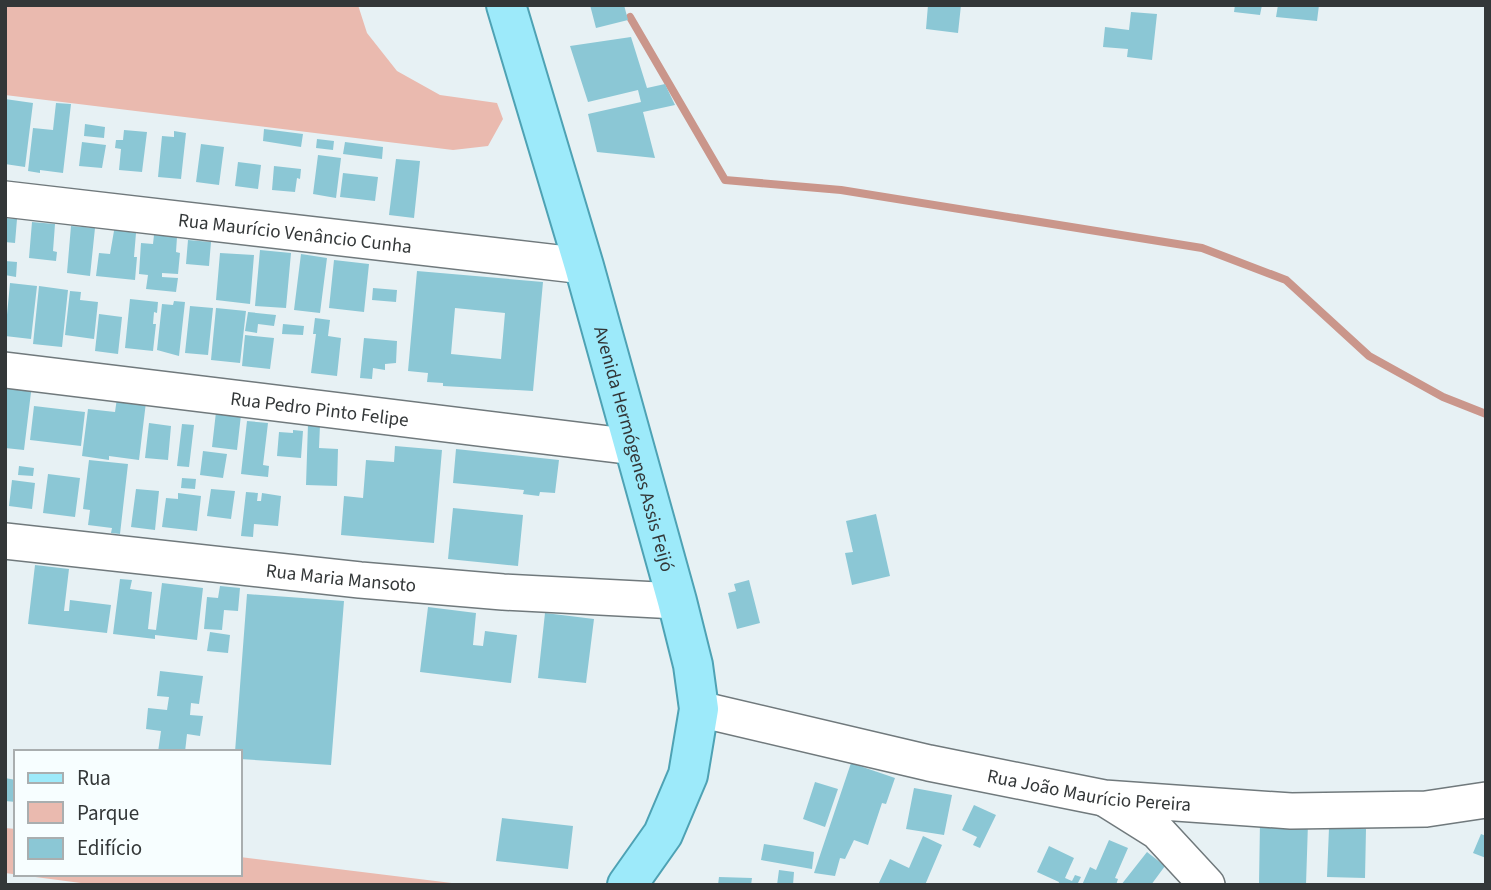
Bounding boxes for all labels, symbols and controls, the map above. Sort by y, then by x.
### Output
street label: Rua Maurício Venâncio Cunha [177,207,413,261]
street label: Avenida Hermógenes Assis Feijó [586,323,680,575]
street label: Rua Pedro Pinto Felipe [229,386,410,434]
street label: Rua Maria Mansoto [264,558,417,600]
legend [14,750,242,876]
text: Rua [77,763,111,793]
street label: Rua João Maurício Pereira [985,763,1192,819]
text: Parque [77,798,139,828]
text: Edifício [77,833,142,863]

